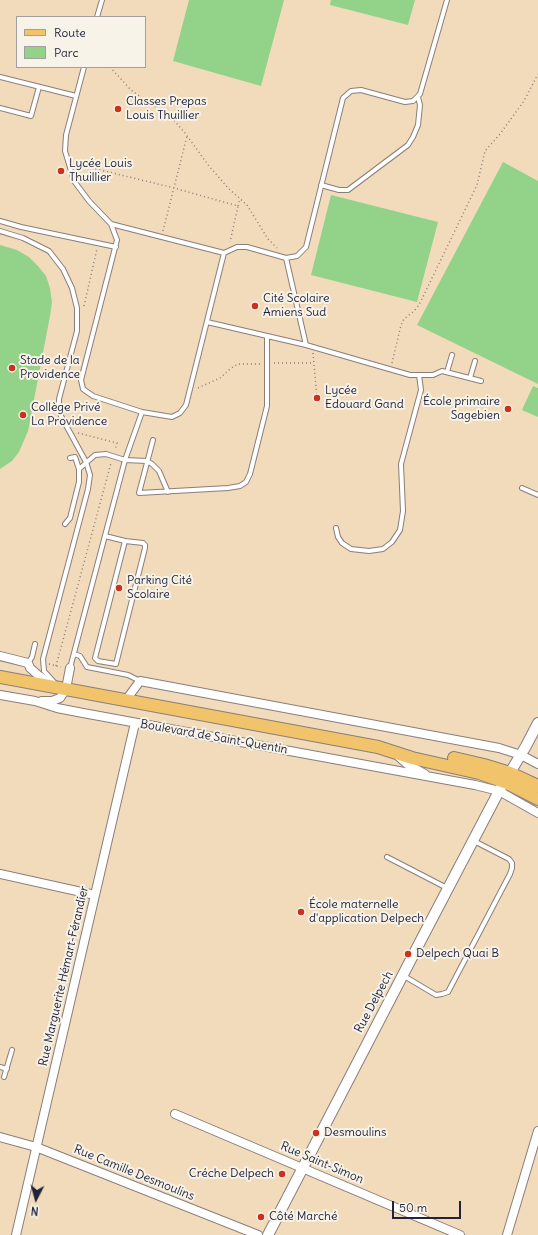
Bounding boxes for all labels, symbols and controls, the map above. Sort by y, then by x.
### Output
legend [16,16,146,68]
text: Route [54,25,86,40]
text: Parc [54,45,79,60]
place label: Classes Prepas Louis Thuillier [126,95,207,123]
marker: Classes Prepas Louis Thuillier [113,104,123,114]
place label: Lycée Louis Thuillier [69,157,132,185]
marker: Lycée Louis Thuillier [56,166,66,176]
place label: Cité Scolaire Amiens Sud [263,292,329,320]
marker: Cité Scolaire Amiens Sud [250,301,260,311]
place label: Stade de la Providence [20,354,80,382]
marker: Stade de la Providence [7,363,17,373]
place label: Lycée Edouard Gand [325,384,404,412]
marker: Lycée Edouard Gand [312,393,322,403]
place label: École primaire Sagebien [423,395,500,423]
place label: Collège Privé La Providence [31,401,107,429]
marker: École primaire Sagebien [503,404,513,414]
marker: Collège Privé La Providence [18,410,28,420]
place label: Parking Cité Scolaire [127,574,192,602]
marker: Parking Cité Scolaire [114,583,124,593]
street label: Boulevard de Saint-Quentin [139,717,289,757]
street label: Rue Marguerite Hémart-Férandier [36,884,92,1068]
place label: École maternelle d'application Delpech [309,898,424,926]
marker: École maternelle d'application Delpech [296,907,306,917]
place label: Delpech Quai B [416,947,499,961]
marker: Delpech Quai B [403,949,413,959]
street label: Rue Delpech [352,969,396,1035]
place label: Desmoulins [324,1126,386,1140]
marker: Desmoulins [311,1128,321,1138]
street label: Rue Saint-Simon [278,1139,366,1187]
street label: Rue Camille Desmoulins [72,1142,196,1204]
place label: Créche Delpech [189,1167,274,1181]
marker: Créche Delpech [277,1169,287,1179]
north arrow [16,1179,56,1219]
scale bar [394,1193,463,1219]
text: 50 m [399,1200,427,1215]
text: N [30,1204,39,1218]
place label: Côté Marché [269,1210,337,1224]
marker: Côté Marché [256,1212,266,1222]

